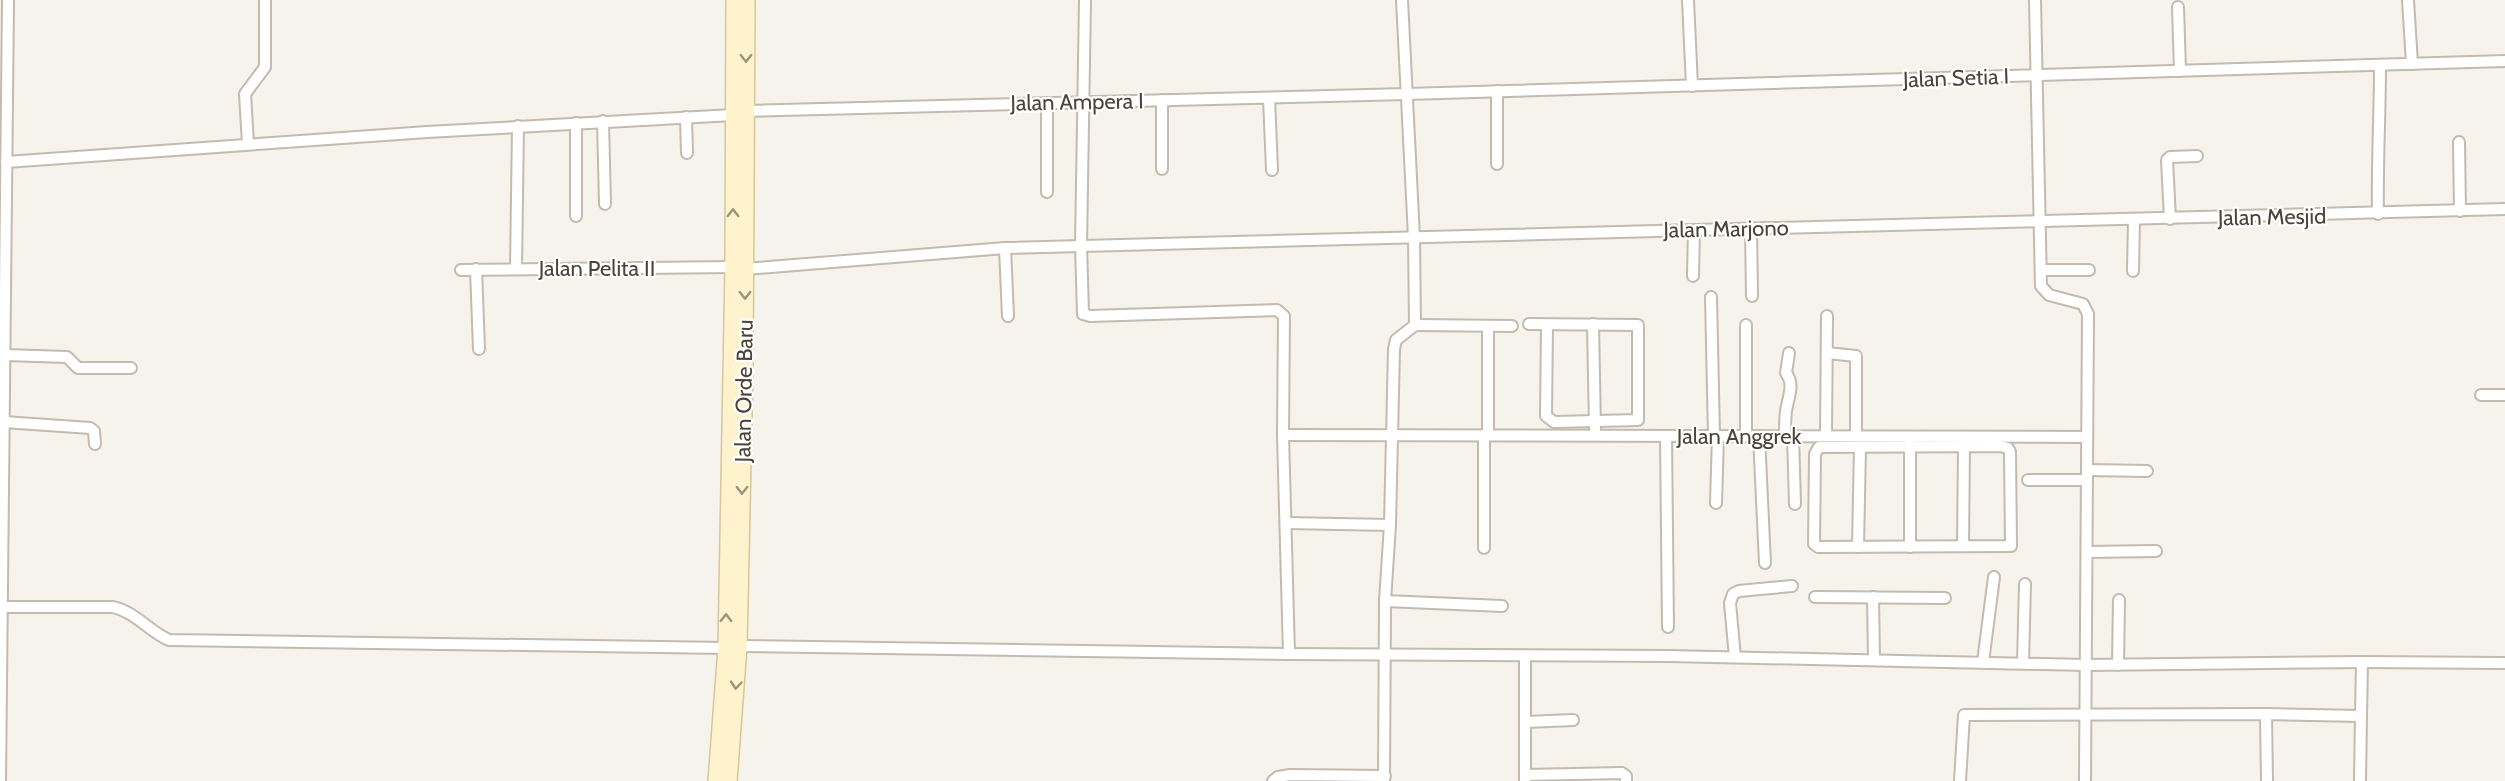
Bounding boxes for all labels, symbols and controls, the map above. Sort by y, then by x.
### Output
one-way arrow [740,54,753,63]
street label: Jalan Setia I [1901,63,2010,93]
street label: Jalan Ampera I [1009,87,1144,117]
street label: Jalan Mesjid [2217,203,2326,231]
one-way arrow [727,208,739,217]
street label: Jalan Marjono [1662,214,1789,244]
street label: Jalan Pelita II [538,255,655,282]
one-way arrow [739,291,751,300]
street label: Jalan Orde Baru [729,319,759,464]
street label: Jalan Anggrek [1676,423,1801,450]
one-way arrow [736,486,748,495]
one-way arrow [720,613,732,622]
one-way arrow [730,681,743,690]

